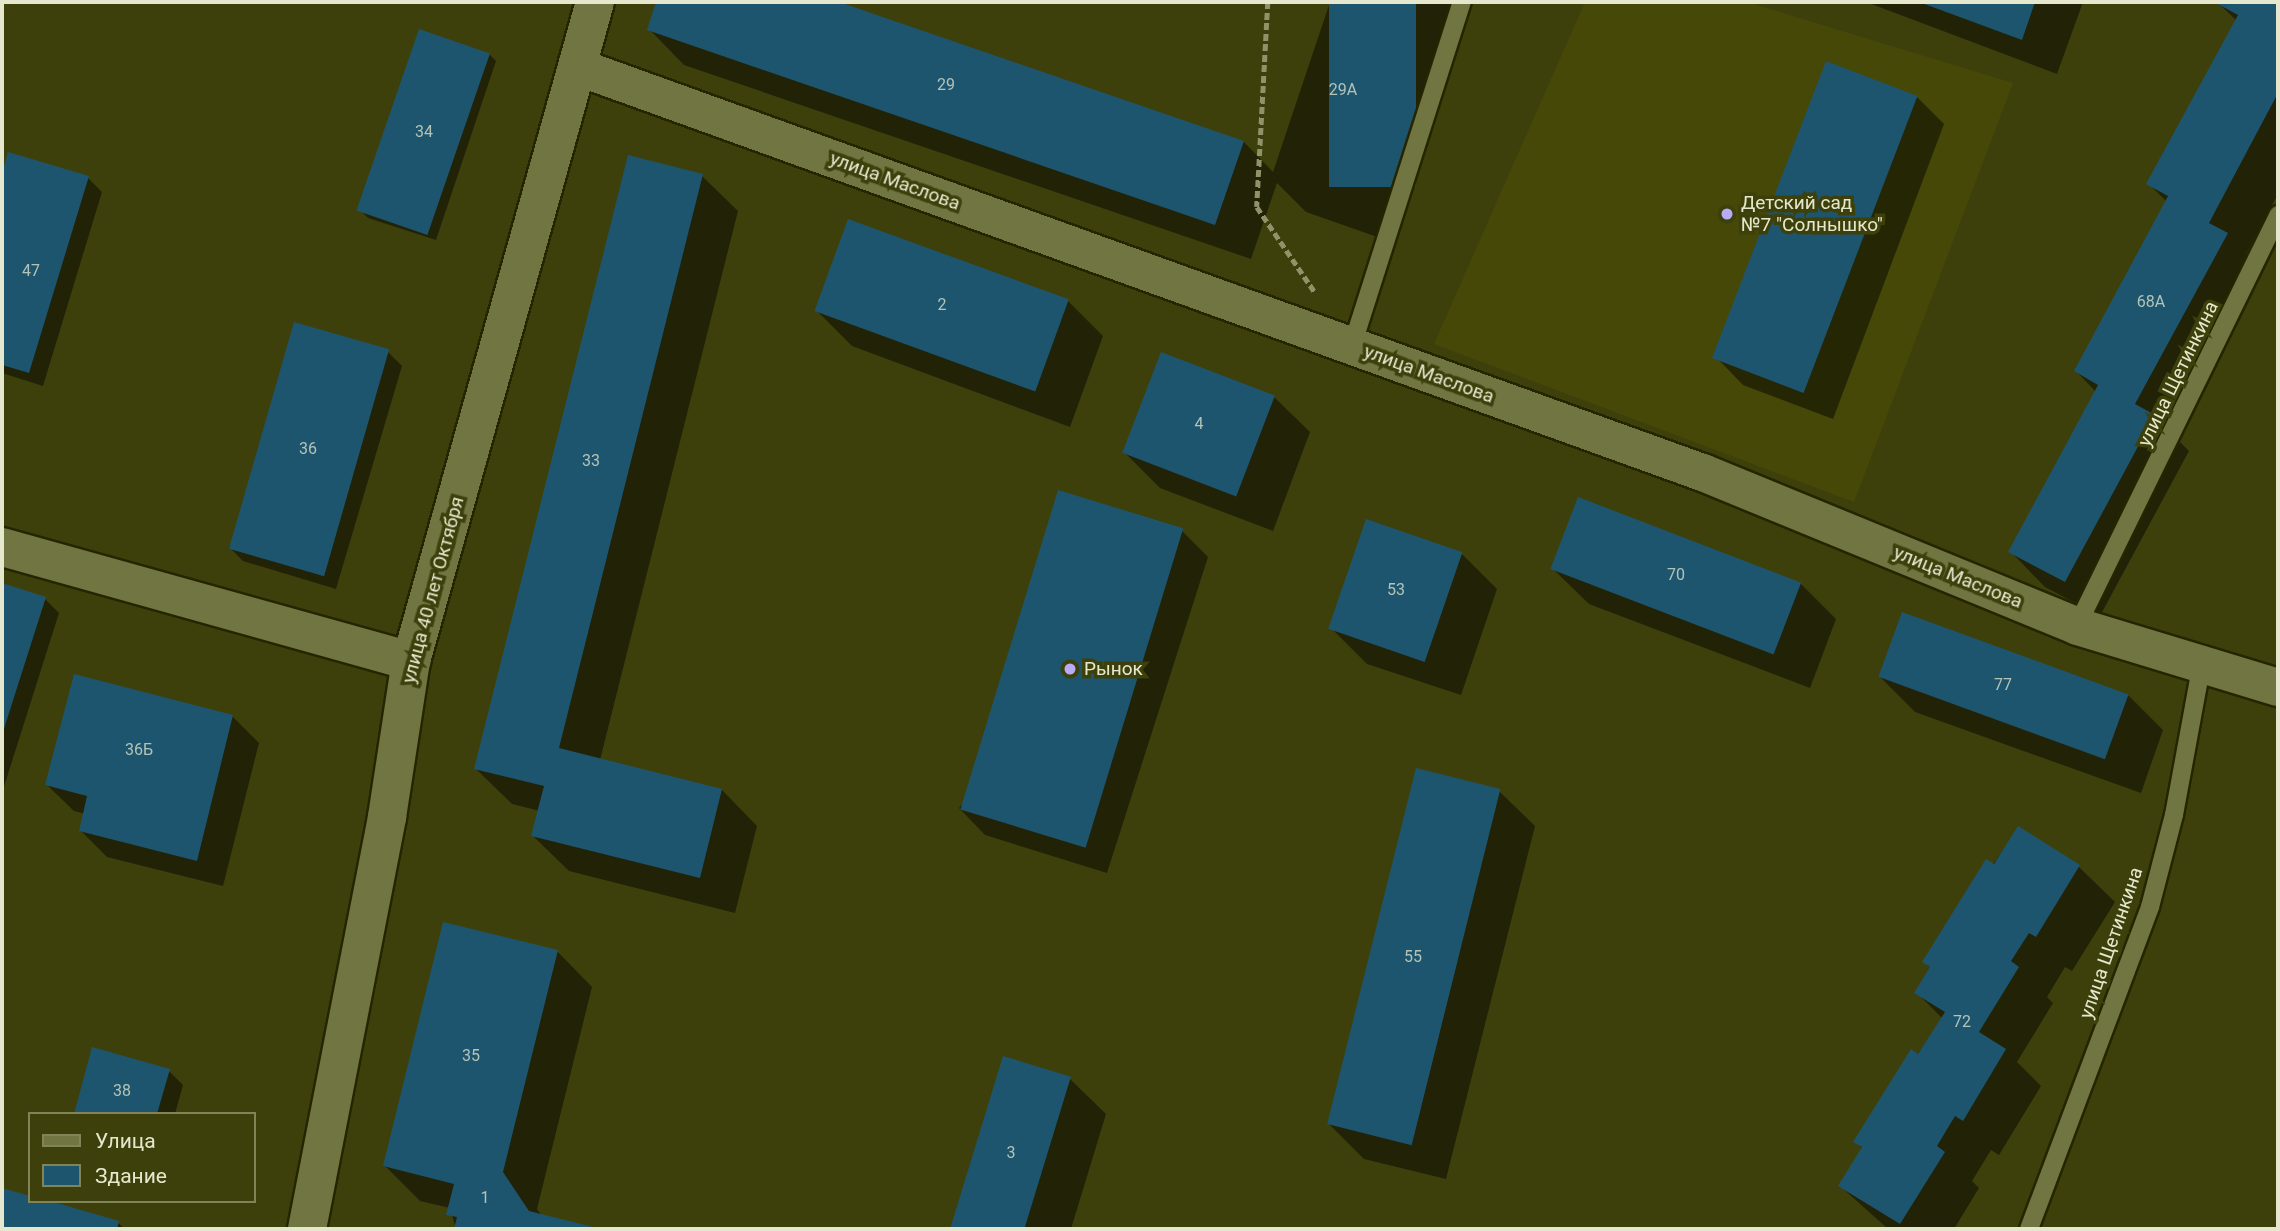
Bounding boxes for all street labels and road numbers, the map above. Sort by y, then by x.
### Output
street label: улица Маслова [827,147,963,215]
street label: улица Щетинкина [2133,298,2223,450]
street label: улица Маслова [1361,340,1497,408]
street label: улица 40 лет Октября [397,494,469,686]
street label: улица Маслова [1890,541,2026,613]
street label: улица Щетинкина [2074,864,2148,1022]

